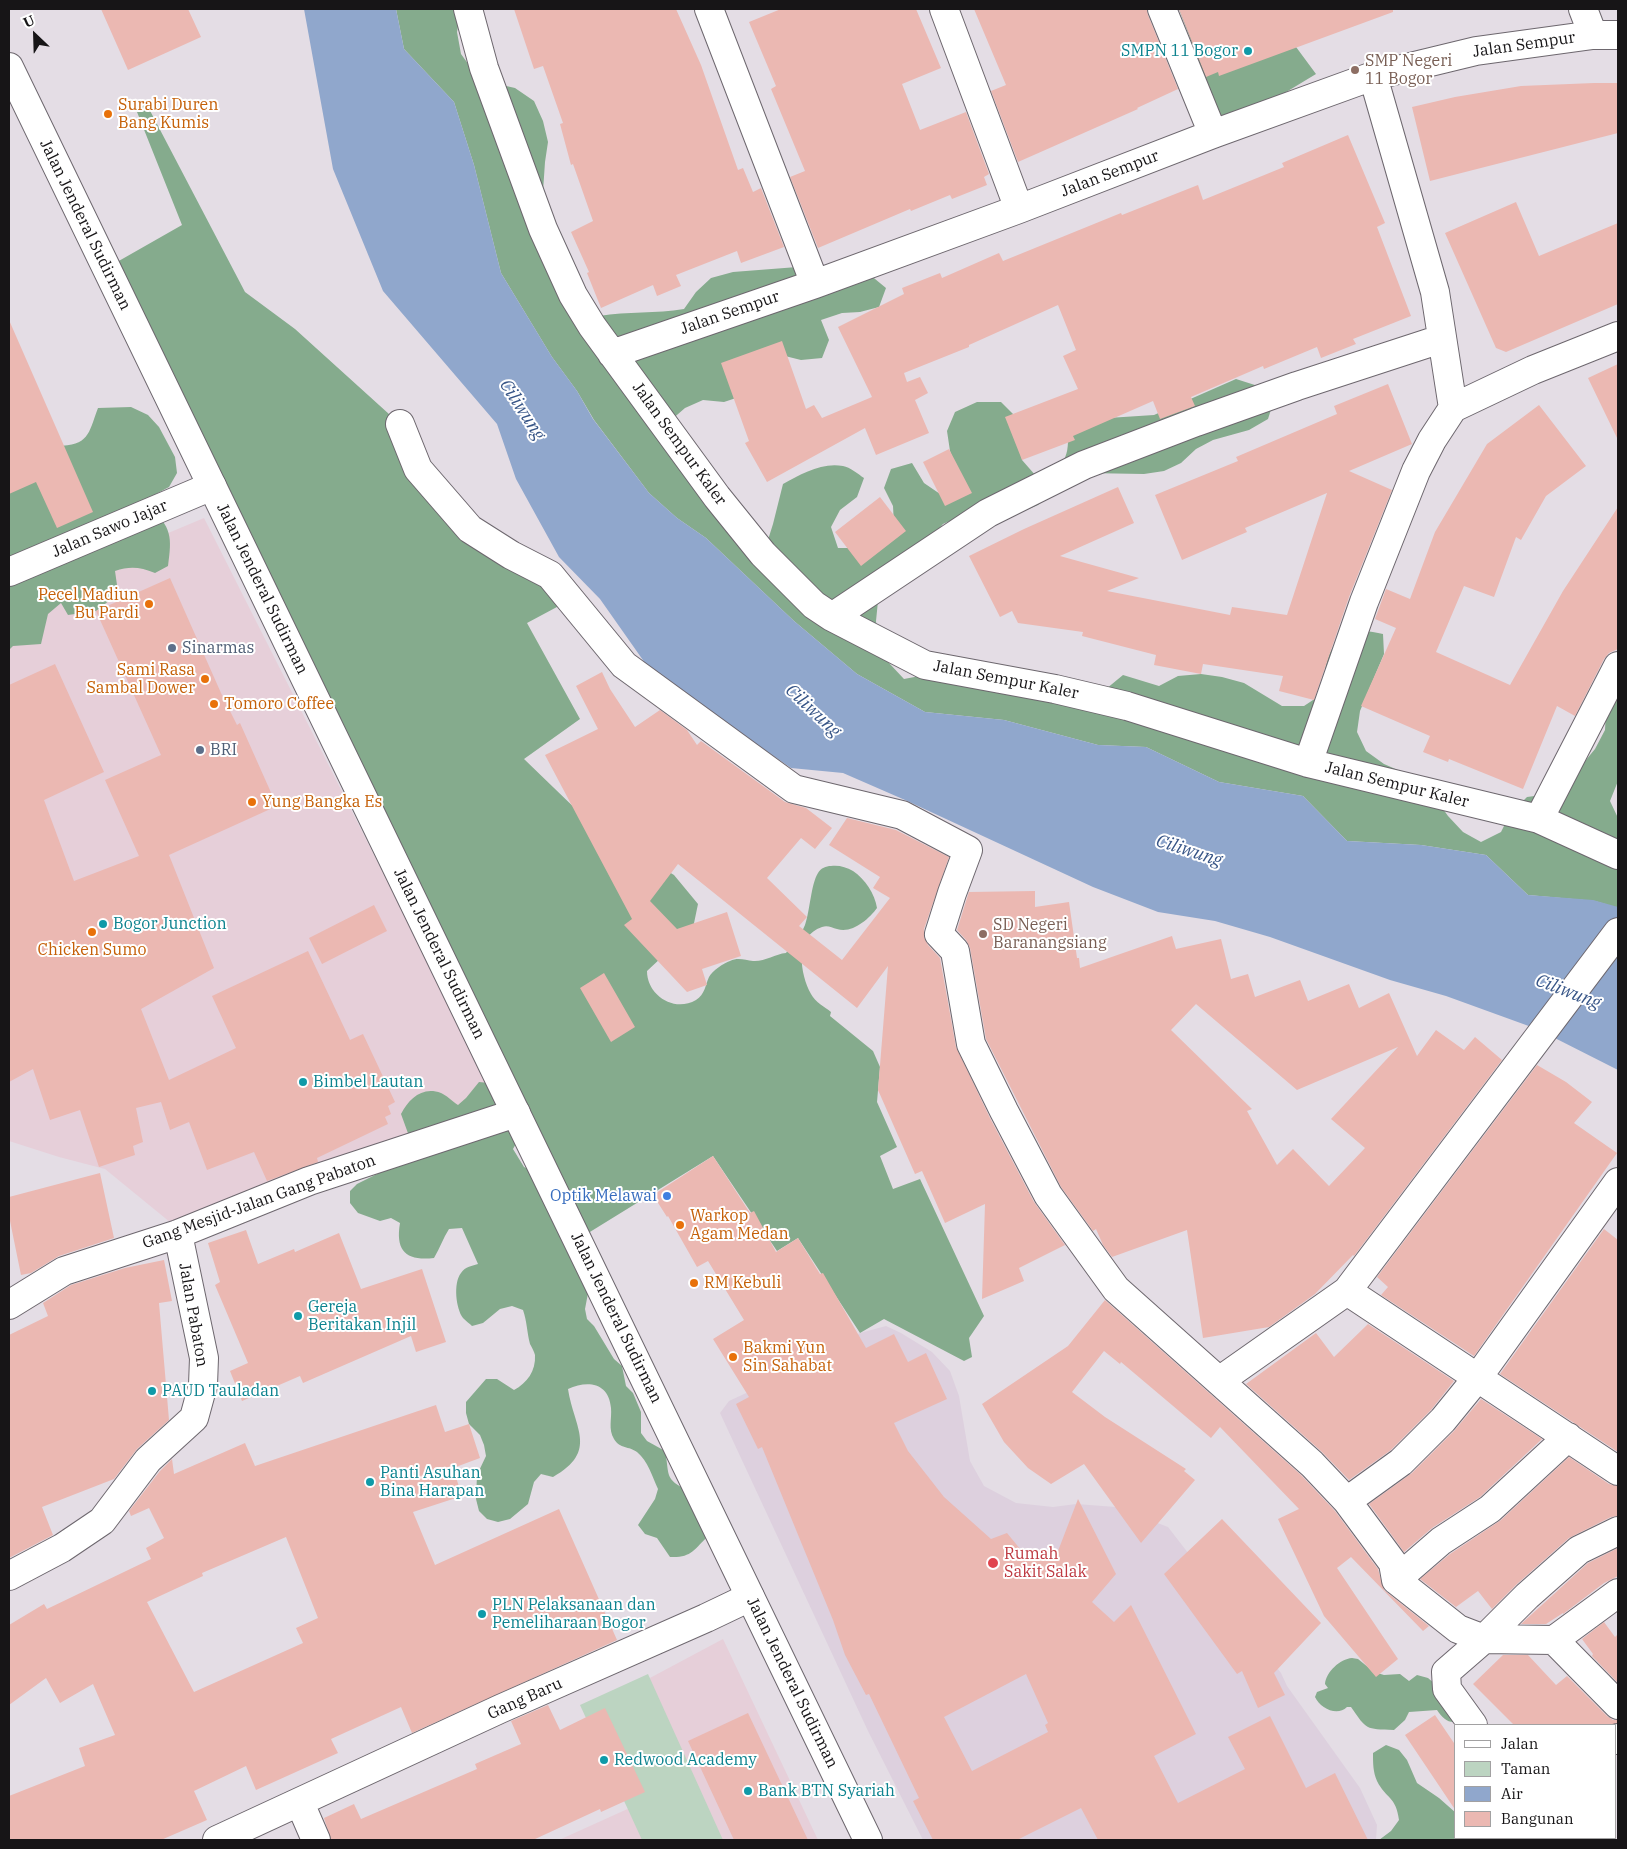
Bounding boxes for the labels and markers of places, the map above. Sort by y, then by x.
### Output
place label: SMPN 11 Bogor [1121,41,1238,61]
marker: SMPN 11 Bogor [1242,45,1254,57]
place label: SMP Negeri 11 Bogor [1365,51,1452,89]
marker: SMP Negeri 11 Bogor [1349,64,1361,76]
place label: Surabi Duren Bang Kumis [118,95,218,133]
marker: Surabi Duren Bang Kumis [102,108,114,120]
place label: Pecel Madiun Bu Pardi [38,585,139,623]
marker: Pecel Madiun Bu Pardi [143,598,155,610]
place label: Sinarmas [182,638,254,658]
marker: Sinarmas [166,642,178,654]
place label: Sami Rasa Sambal Dower [86,660,195,698]
marker: Sami Rasa Sambal Dower [199,673,211,685]
place label: Tomoro Coffee [224,694,334,714]
marker: Tomoro Coffee [208,698,220,710]
place label: BRI [210,740,237,760]
marker: BRI [194,744,206,756]
place label: Yung Bangka Es [262,792,382,812]
marker: Yung Bangka Es [246,796,258,808]
place label: Bogor Junction [113,914,227,934]
place label: SD Negeri Baranangsiang [993,915,1107,953]
marker: Bogor Junction [97,918,109,930]
marker: Chicken Sumo [86,926,98,938]
marker: SD Negeri Baranangsiang [977,928,989,940]
place label: Chicken Sumo [38,940,146,960]
place label: Bimbel Lautan [313,1072,423,1092]
marker: Bimbel Lautan [297,1076,309,1088]
place label: Optik Melawai [550,1186,657,1206]
marker: Optik Melawai [661,1190,673,1202]
place label: Warkop Agam Medan [690,1206,789,1244]
marker: Warkop Agam Medan [674,1219,686,1231]
place label: RM Kebuli [704,1273,781,1293]
marker: RM Kebuli [688,1277,700,1289]
place label: Gereja Beritakan Injil [308,1297,416,1335]
marker: Gereja Beritakan Injil [292,1310,304,1322]
place label: Bakmi Yun Sin Sahabat [743,1338,832,1376]
marker: Bakmi Yun Sin Sahabat [727,1351,739,1363]
place label: PAUD Tauladan [162,1381,279,1401]
marker: PAUD Tauladan [146,1385,158,1397]
place label: Panti Asuhan Bina Harapan [380,1463,485,1501]
marker: Panti Asuhan Bina Harapan [364,1476,376,1488]
place label: Rumah Sakit Salak [1004,1544,1087,1582]
marker: Rumah Sakit Salak [986,1556,1000,1570]
place label: PLN Pelaksanaan dan Pemeliharaan Bogor [492,1595,656,1633]
marker: PLN Pelaksanaan dan Pemeliharaan Bogor [476,1608,488,1620]
place label: Redwood Academy [614,1750,757,1770]
marker: Redwood Academy [598,1754,610,1766]
place label: Bank BTN Syariah [758,1781,895,1801]
marker: Bank BTN Syariah [742,1785,754,1797]

